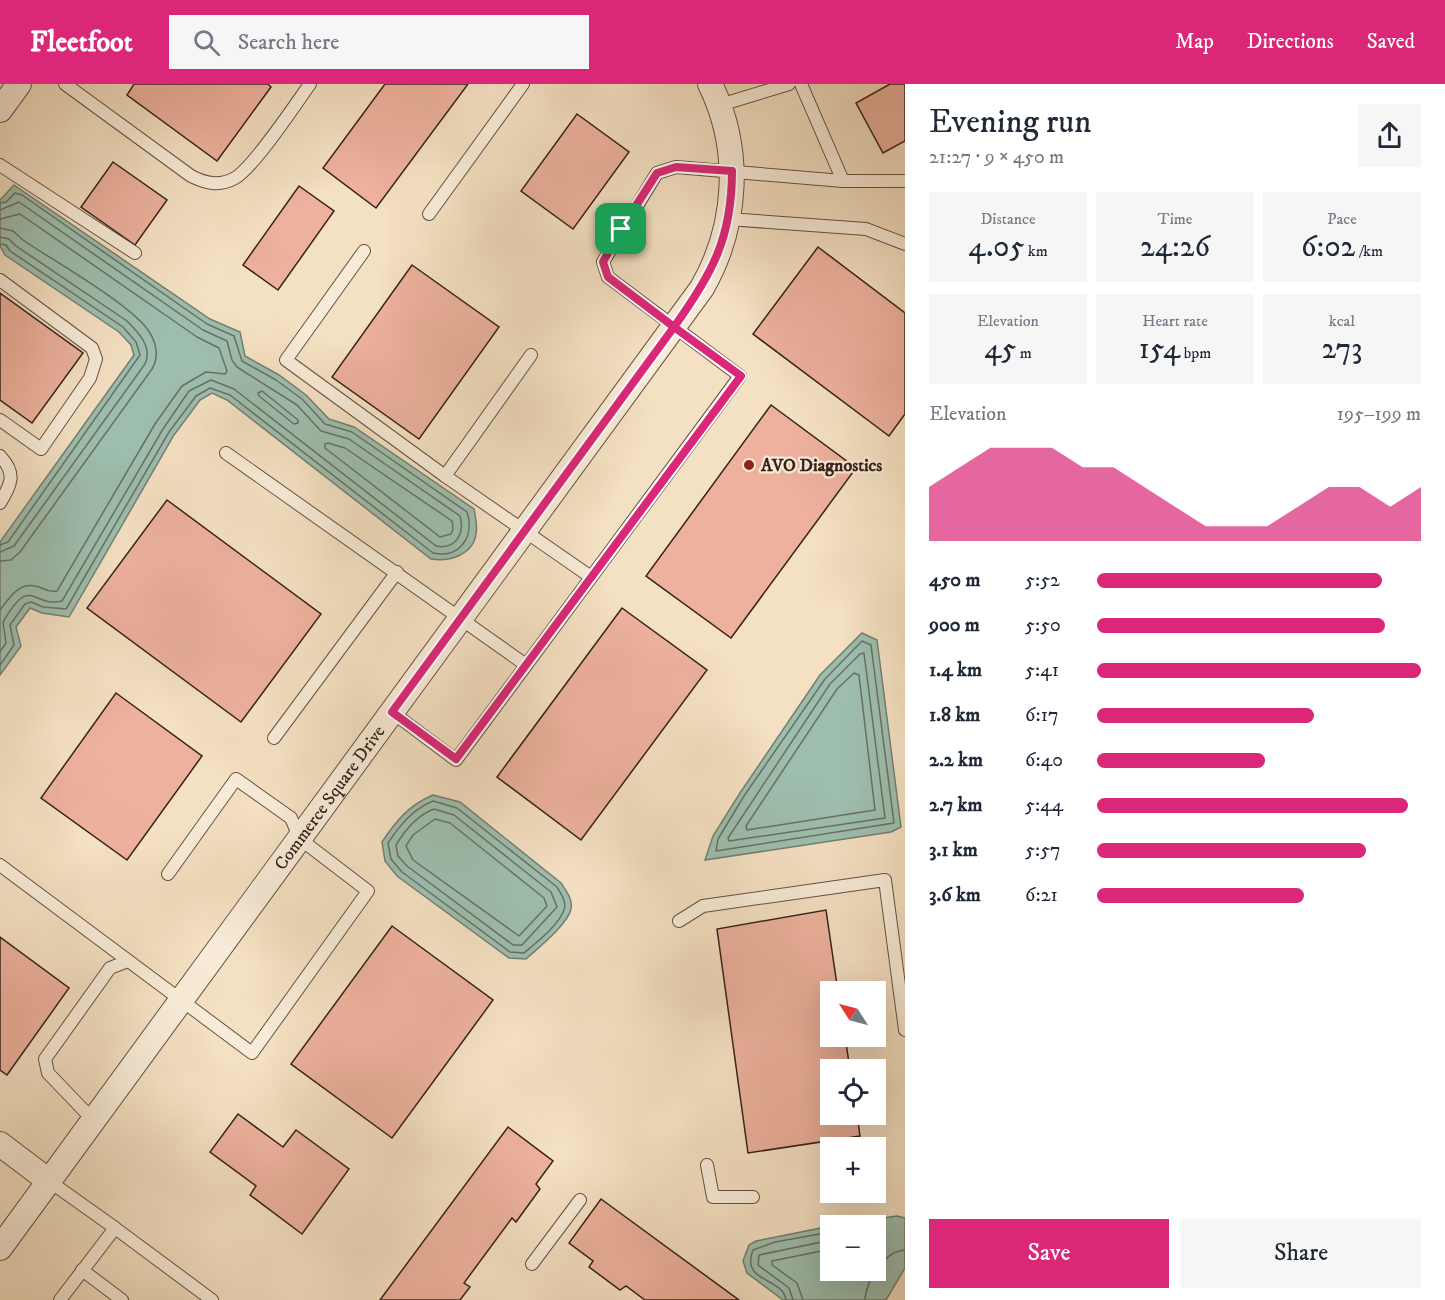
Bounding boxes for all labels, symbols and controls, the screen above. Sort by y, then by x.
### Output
search box [169,15,589,69]
text: Fleetfoot [30,25,133,60]
icon: search [190,26,223,59]
text: Search here [238,29,339,56]
text: Map [1175,29,1214,55]
text: Directions [1247,29,1334,55]
text: Saved [1367,29,1415,55]
text: Evening run [929,102,1091,143]
button: share [1358,104,1421,167]
text: 21:27 · 9 × 450 m [929,145,1064,170]
pin [595,203,646,254]
text: Distance [980,209,1036,229]
text: Time [1158,209,1192,229]
text: Pace [1327,209,1357,229]
icon: arrive [604,212,637,245]
text: 4.05 [968,229,1024,266]
text: 24:26 [1140,229,1210,266]
text: 6:02 [1301,229,1355,266]
text: km [1024,241,1048,261]
text: /km [1355,241,1383,261]
text: Elevation [977,311,1039,331]
text: Heart rate [1142,311,1208,331]
text: kcal [1329,311,1355,331]
text: 45 [984,331,1016,368]
text: 154 [1139,331,1180,368]
text: 273 [1321,331,1363,368]
text: m [1016,343,1032,363]
text: bpm [1180,343,1211,363]
text: Elevation [929,402,1006,427]
text: 195–199 m [1337,402,1421,427]
place label: AVO Diagnostics [760,455,882,477]
marker: AVO Diagnostics [742,458,756,472]
text: 450 m [929,568,980,593]
text: 5:52 [1025,568,1060,593]
text: 900 m [929,613,980,638]
text: 5:50 [1025,613,1061,638]
text: 1.4 km [929,658,982,683]
text: 5:41 [1025,658,1059,683]
text: 1.8 km [929,703,980,728]
text: 6:17 [1025,703,1059,728]
street label: Commerce Square Drive [270,722,390,875]
text: 2.2 km [929,748,983,773]
text: 6:40 [1025,748,1063,773]
text: 2.7 km [929,793,982,818]
text: 5:44 [1025,793,1063,818]
text: 3.1 km [929,838,978,863]
text: 5:57 [1025,838,1061,863]
text: 3.6 km [929,883,981,908]
text: 6:21 [1025,883,1058,908]
north arrow [820,981,886,1047]
map controls [820,981,886,1281]
button: locate [820,1059,886,1125]
button: + [820,1137,886,1203]
button: − [820,1215,886,1281]
button: Save [929,1219,1169,1288]
button: Share [1181,1219,1421,1288]

